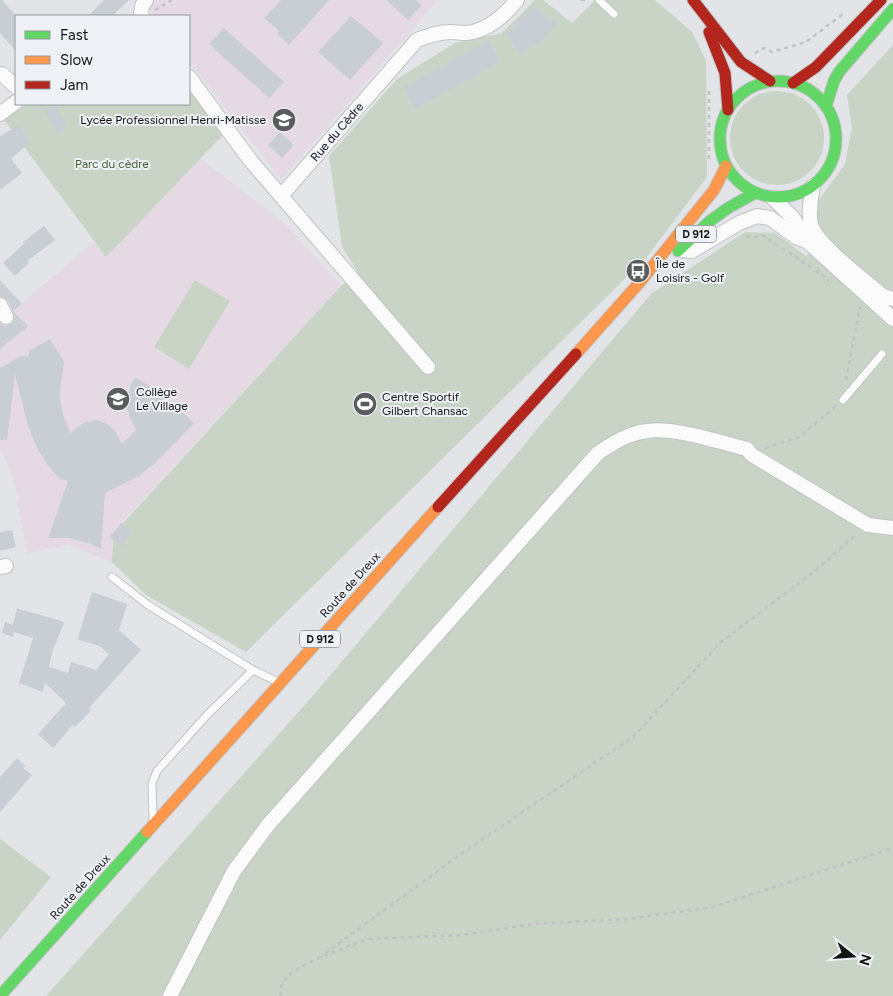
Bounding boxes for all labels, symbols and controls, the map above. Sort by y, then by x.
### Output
legend [15,15,190,105]
text: Fast [60,26,89,44]
text: Slow [60,51,93,69]
text: Jam [60,76,88,94]
street label: Rue du Cèdre [308,99,367,164]
school or university icon: Lycée Professionnel Henri-Matisse [271,107,297,133]
place label: Lycée Professionnel Henri-Matisse [80,113,266,127]
park label: Parc du cèdre [75,157,149,171]
road number: D 912 [676,225,716,242]
place label: Île de Loisirs - Golf [655,257,725,285]
bus stop icon: Île de Loisirs - Golf [625,258,651,284]
place label: Collège Le Village [136,385,188,413]
school or university icon: Collège Le Village [105,386,131,412]
place label: Centre Sportif Gilbert Chansac [382,390,469,418]
sports icon: Centre Sportif Gilbert Chansac [352,391,378,417]
street label: Route de Dreux [317,549,383,621]
road number: D 912 [300,630,340,648]
street label: Route de Dreux [47,851,113,923]
north arrow [828,931,878,981]
text: N [855,952,875,967]

